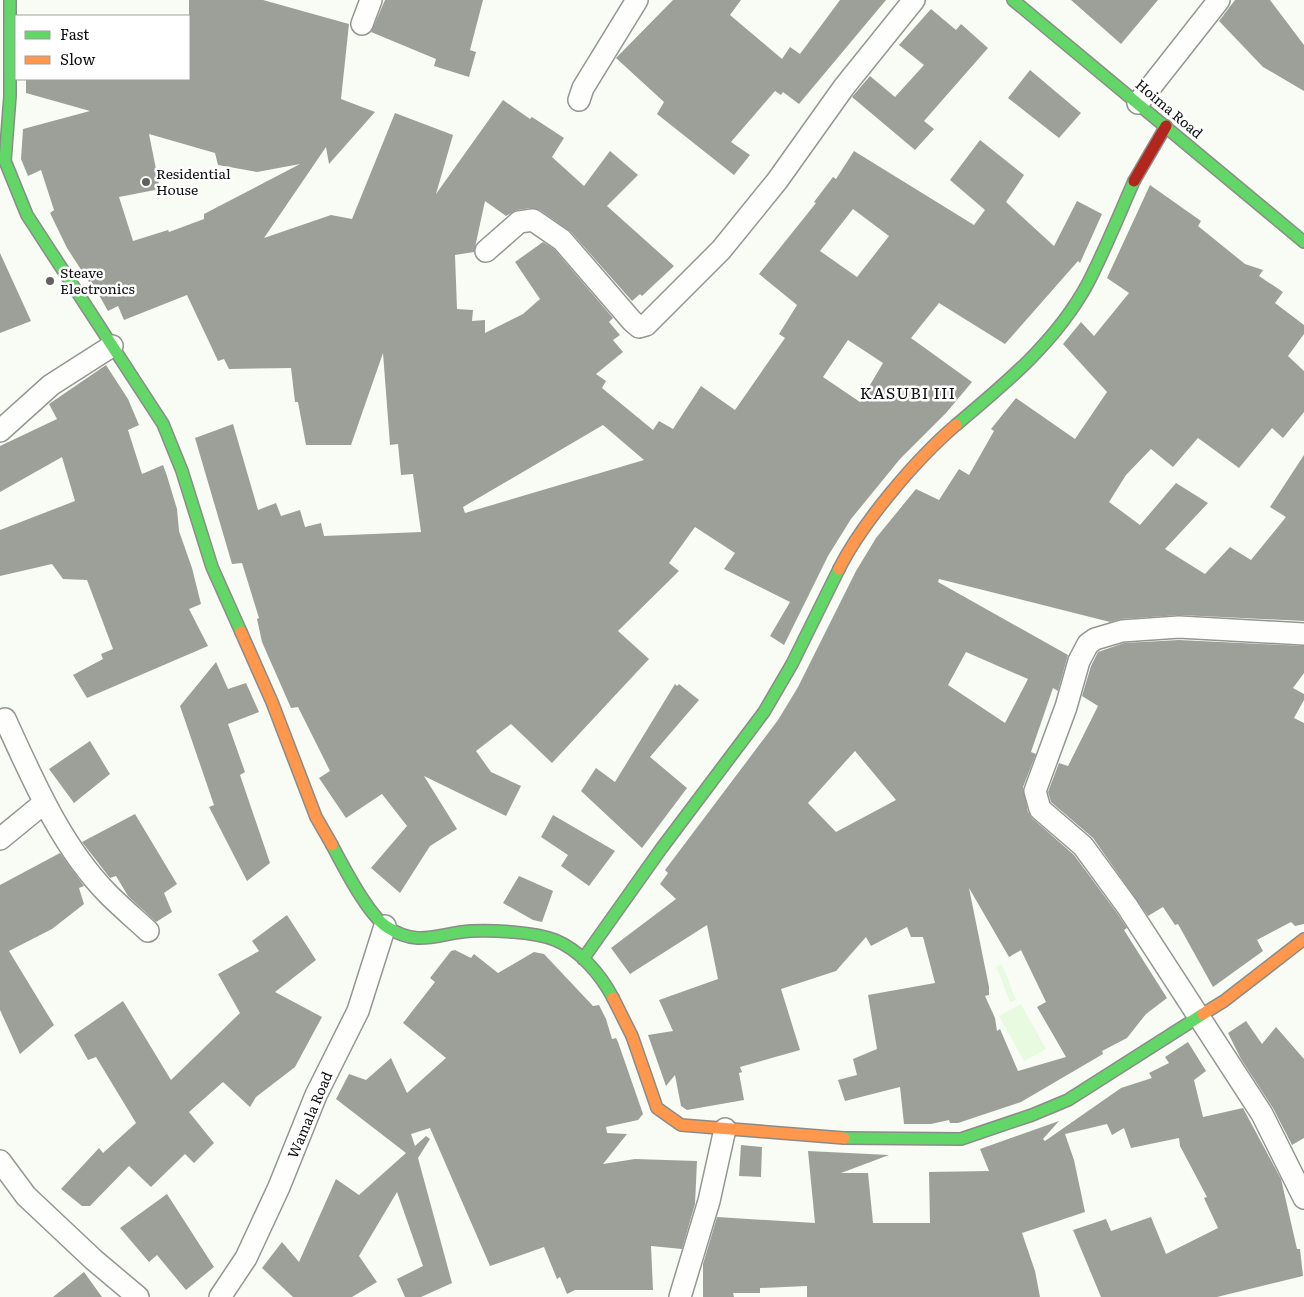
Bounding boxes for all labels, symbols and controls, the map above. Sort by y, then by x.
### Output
legend [15,15,190,80]
text: Fast [60,22,89,45]
text: Slow [60,47,95,70]
street label: Hoima Road [1132,74,1208,143]
place label: Residential House [156,163,231,199]
marker: Residential House [140,176,152,188]
place label: Steave Electronics [60,262,135,298]
marker: Steave Electronics [44,275,56,287]
district label: KASUBI III [860,380,956,404]
street label: Wamala Road [282,1068,337,1161]

